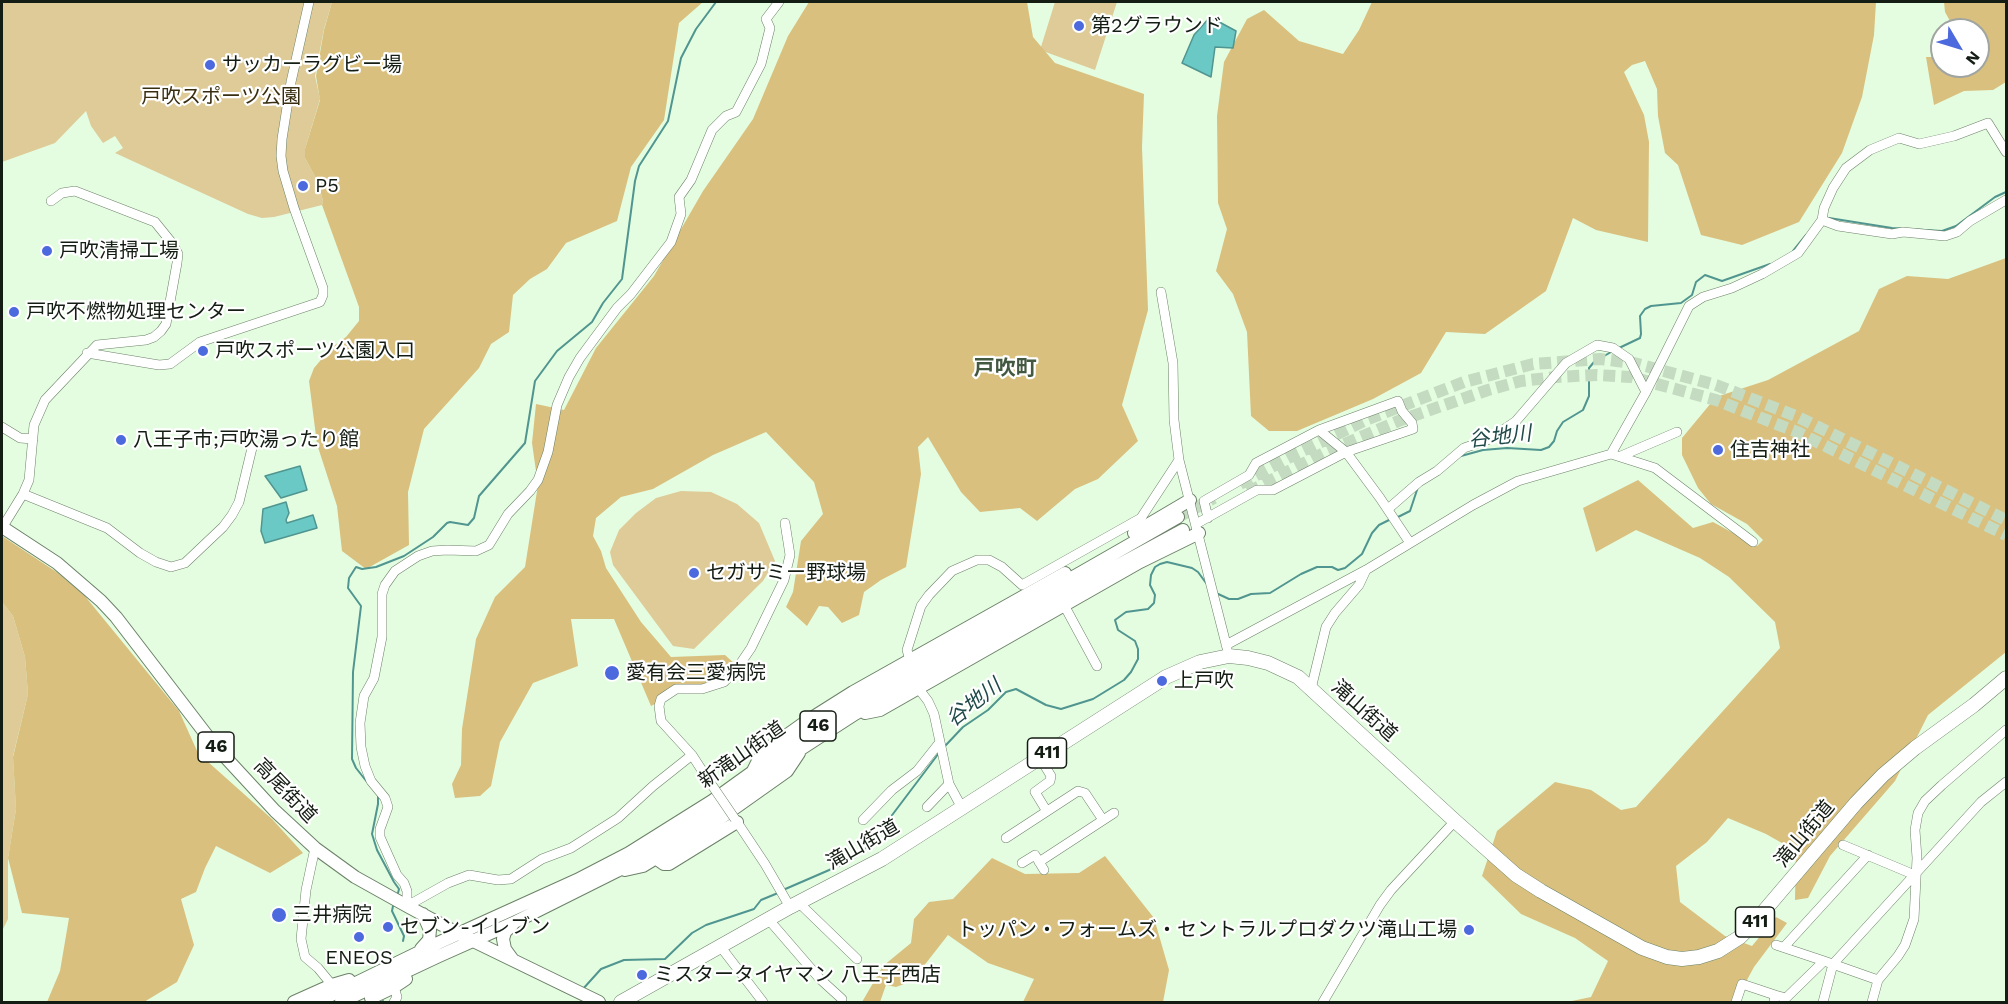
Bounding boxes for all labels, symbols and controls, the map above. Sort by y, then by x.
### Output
place label: 第2グラウンド [1091,14,1223,38]
north arrow [1930,18,1990,78]
marker: 第2グラウンド [1072,19,1086,33]
text: N [1962,48,1984,69]
place label: サッカーラグビー場 [222,53,402,77]
marker: サッカーラグビー場 [203,58,217,72]
park label: 戸吹スポーツ公園 [141,85,301,109]
place label: P5 [315,174,339,198]
marker: P5 [296,179,310,193]
place label: 戸吹清掃工場 [59,239,179,263]
marker: 戸吹清掃工場 [40,244,54,258]
place label: 戸吹不燃物処理センター [26,300,246,324]
marker: 戸吹不燃物処理センター [7,305,21,319]
place label: 戸吹スポーツ公園入口 [215,339,415,363]
marker: 戸吹スポーツ公園入口 [196,344,210,358]
district label: 戸吹町 [974,356,1036,382]
water label: 谷地川 [1467,421,1533,453]
place label: 八王子市;戸吹湯ったり館 [133,428,359,452]
marker: 八王子市;戸吹湯ったり館 [114,433,128,447]
place label: 住吉神社 [1730,438,1810,462]
marker: 住吉神社 [1711,443,1725,457]
place label: セガサミー野球場 [706,561,866,585]
marker: セガサミー野球場 [687,566,701,580]
place label: 愛有会三愛病院 [626,661,766,685]
marker: 愛有会三愛病院 [603,664,621,682]
place label: 上戸吹 [1174,669,1234,693]
water label: 谷地川 [941,674,1007,732]
marker: 上戸吹 [1155,674,1169,688]
street label: 滝山街道 [1326,675,1402,747]
road number: 46 [800,711,836,741]
street label: 新滝山街道 [694,716,790,794]
road number: 46 [198,732,234,762]
road number: 411 [1028,738,1066,768]
street label: 高尾街道 [249,754,321,828]
street label: 滝山街道 [1770,796,1840,872]
street label: 滝山街道 [822,815,904,875]
place label: 三井病院 [292,903,372,927]
marker: 三井病院 [270,906,288,924]
road number: 411 [1736,907,1774,937]
place label: セブン-イレブン [400,915,550,939]
place label: トッパン・フォームズ・セントラルプロダクツ滝山工場 [957,918,1457,942]
marker: セブン-イレブン [381,920,395,934]
marker: トッパン・フォームズ・セントラルプロダクツ滝山工場 [1462,923,1476,937]
marker: ENEOS [352,930,366,944]
place label: ENEOS [325,946,393,970]
place label: ミスタータイヤマン 八王子西店 [654,963,941,987]
marker: ミスタータイヤマン 八王子西店 [635,968,649,982]

